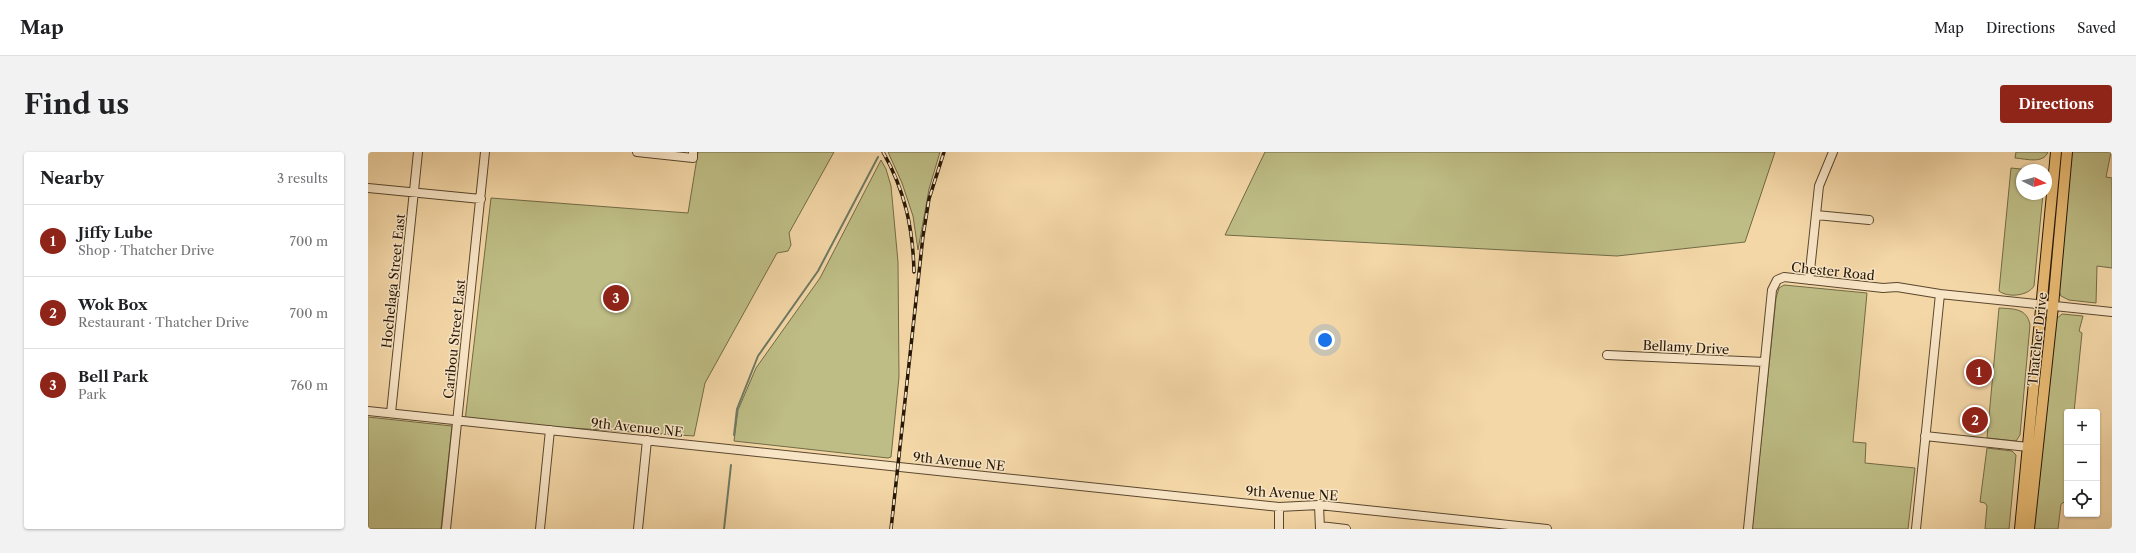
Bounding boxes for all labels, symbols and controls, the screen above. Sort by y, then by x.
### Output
text: Map [20,16,64,39]
text: Map [1934,19,1964,37]
text: Directions [1986,19,2055,37]
text: Saved [2077,19,2116,37]
button: Directions [2000,85,2112,123]
text: Find us [24,87,129,121]
north arrow [2016,164,2052,200]
text: Nearby [40,168,104,188]
text: 3 results [277,170,328,186]
street label: Hochelaga Street East [378,213,408,349]
text: Jiffy Lube [78,223,153,242]
text: 1 [50,233,56,249]
text: 700 m [290,233,328,249]
text: Shop · Thatcher Drive [78,242,214,258]
street label: Chester Road [1791,259,1876,283]
street label: Caribou Street East [440,278,468,399]
pin: 3 [603,283,629,313]
street label: Thatcher Drive [2024,291,2050,387]
text: Wok Box [78,295,147,314]
text: 2 [49,305,57,321]
text: 700 m [290,305,328,321]
text: Restaurant · Thatcher Drive [78,314,249,330]
your location [1315,330,1335,350]
street label: Bellamy Drive [1642,337,1730,357]
pin: 1 [1966,357,1992,387]
text: Bell Park [78,367,148,386]
text: 3 [49,377,57,393]
text: 760 m [290,377,328,393]
text: Park [78,386,106,402]
pin: 2 [1962,405,1988,435]
map controls [2064,409,2100,517]
button: + [2064,409,2100,445]
street label: 9th Avenue NE [590,414,684,440]
button: − [2064,445,2100,481]
street label: 9th Avenue NE [912,448,1006,474]
button: locate [2064,481,2100,517]
street label: 9th Avenue NE [1245,483,1339,503]

